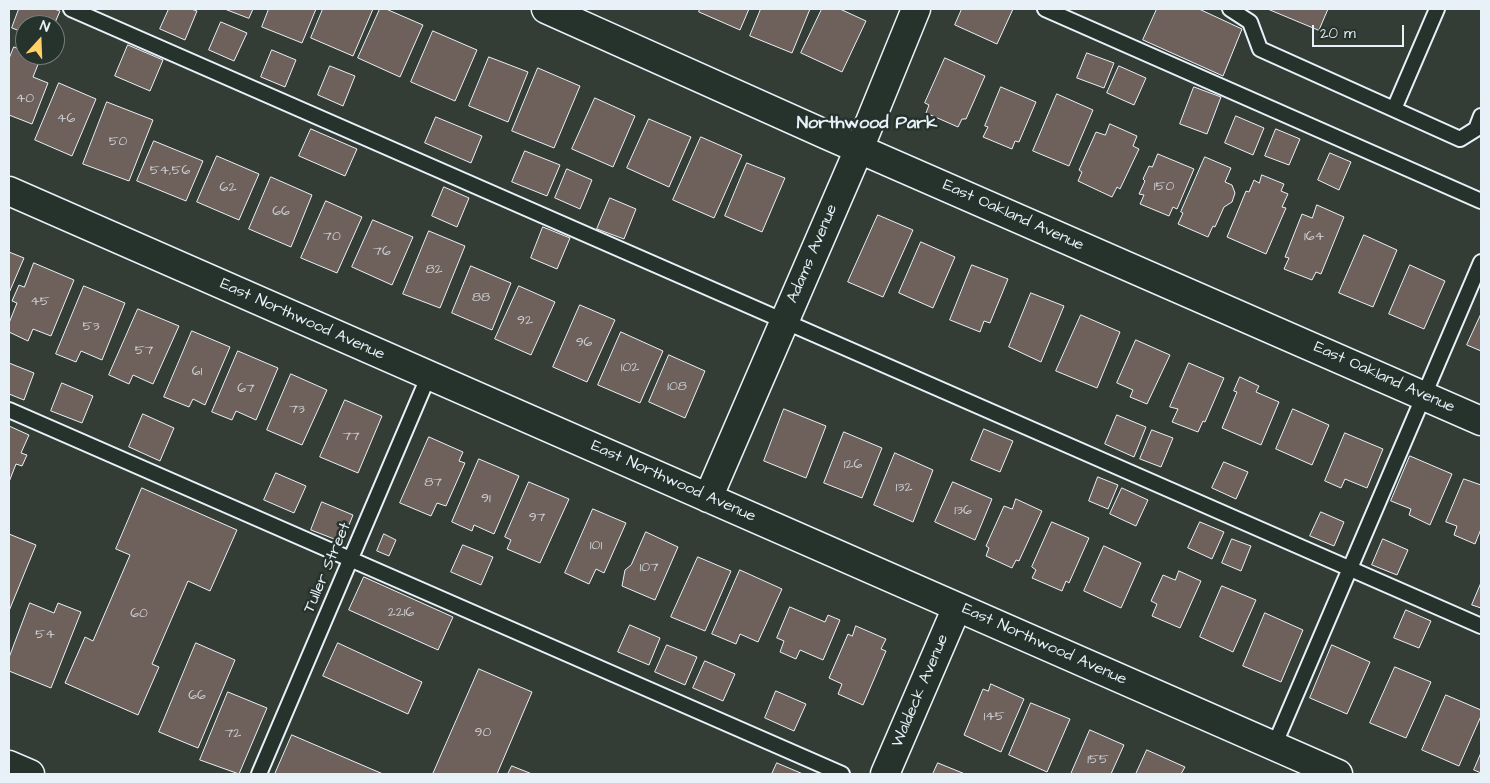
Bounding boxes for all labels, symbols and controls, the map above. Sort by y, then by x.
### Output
north arrow [15,15,65,65]
scale bar [1315,15,1408,47]
text: N [37,16,52,38]
text: 20 m [1320,23,1356,44]
house number: 40 [16,91,34,107]
house number: 46 [57,111,75,127]
district label: Northwood Park [797,113,937,135]
house number: 50 [109,134,127,150]
house number: 54,56 [150,163,190,179]
street label: East Oakland Avenue [939,176,1087,256]
house number: 150 [1154,179,1174,195]
house number: 62 [220,180,236,196]
street label: Adams Avenue [784,202,842,306]
house number: 66 [272,204,290,220]
house number: 70 [323,229,341,245]
house number: 164 [1304,229,1324,245]
house number: 76 [373,244,391,260]
house number: 82 [425,262,443,278]
street label: East Northwood Avenue [217,275,387,365]
house number: 88 [472,290,490,306]
house number: 45 [30,294,50,310]
house number: 92 [517,313,533,329]
house number: 53 [82,319,100,335]
house number: 96 [576,335,592,351]
street label: East Oakland Avenue [1310,338,1458,418]
house number: 57 [135,343,153,359]
house number: 102 [621,360,639,376]
house number: 61 [192,364,202,380]
house number: 108 [667,379,687,395]
house number: 67 [237,381,255,397]
house number: 73 [289,402,305,418]
house number: 77 [342,429,360,445]
street label: East Northwood Avenue [588,437,758,527]
house number: 126 [844,457,862,473]
house number: 87 [424,475,442,491]
house number: 132 [896,480,912,496]
house number: 91 [481,491,491,507]
house number: 136 [954,503,972,519]
house number: 97 [529,510,545,526]
street label: Tuller Street [300,520,356,616]
house number: 101 [590,538,602,554]
house number: 107 [639,560,659,576]
street label: East Northwood Avenue [959,600,1129,690]
house number: 2216 [388,605,414,621]
house number: 60 [130,606,148,622]
house number: 54 [35,627,55,643]
street label: Waldeck Avenue [889,632,953,750]
house number: 66 [188,688,206,704]
house number: 145 [983,709,1005,725]
house number: 90 [475,725,491,741]
house number: 72 [225,726,241,742]
house number: 155 [1087,752,1109,768]

